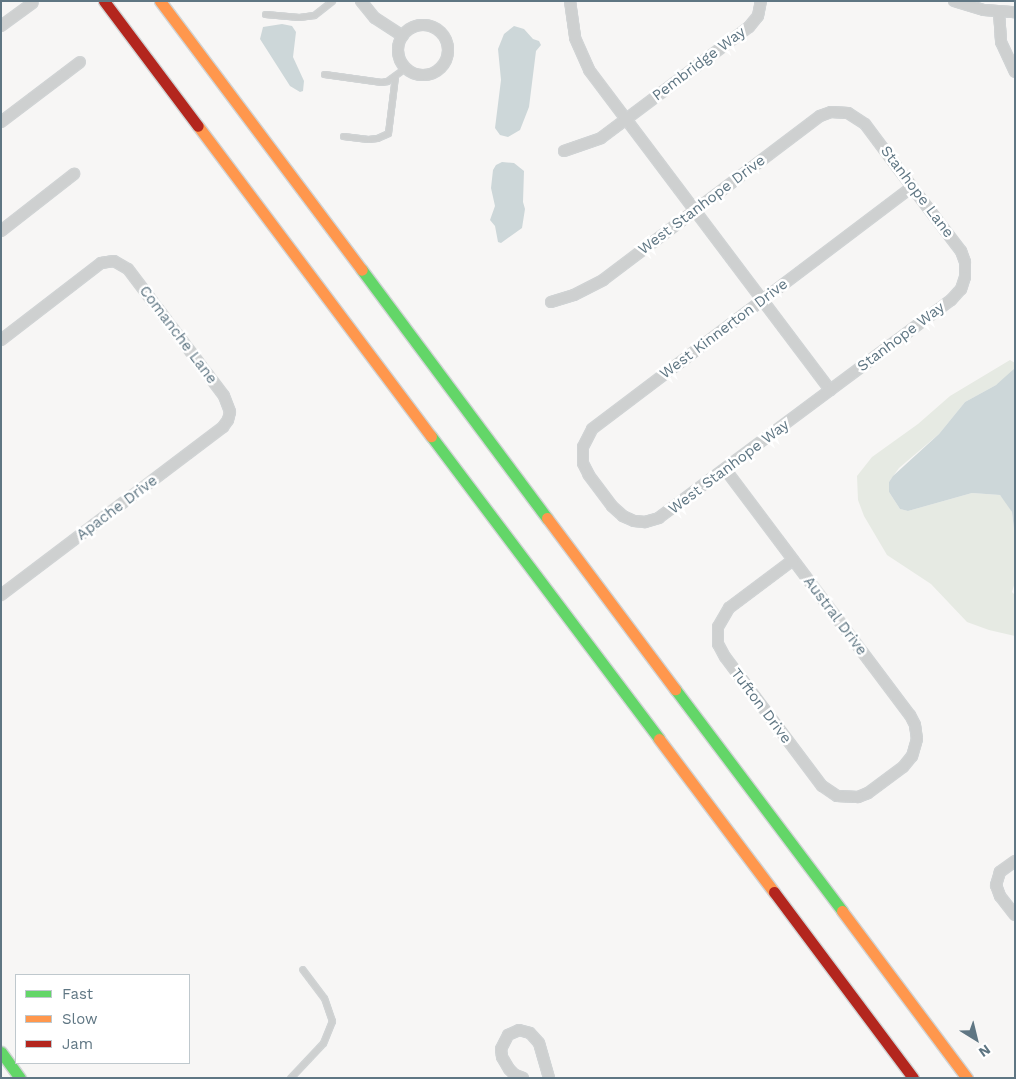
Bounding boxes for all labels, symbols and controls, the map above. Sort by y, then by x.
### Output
street label: Pembridge Way [649,23,749,105]
street label: Stanhope Lane [877,142,957,242]
street label: West Stanhope Drive [635,151,769,259]
street label: West Kinnerton Drive [656,275,792,383]
street label: Comanche Lane [135,282,221,388]
street label: Stanhope Way [854,298,948,376]
street label: West Stanhope Way [665,416,793,518]
street label: Apache Drive [73,472,161,544]
street label: Austral Drive [799,573,871,659]
street label: Tufton Drive [727,665,795,747]
legend [15,974,190,1064]
text: Fast [62,985,93,1003]
text: Slow [62,1010,98,1028]
north arrow [951,1014,1001,1064]
text: Jam [62,1035,93,1053]
text: N [976,1042,994,1061]

